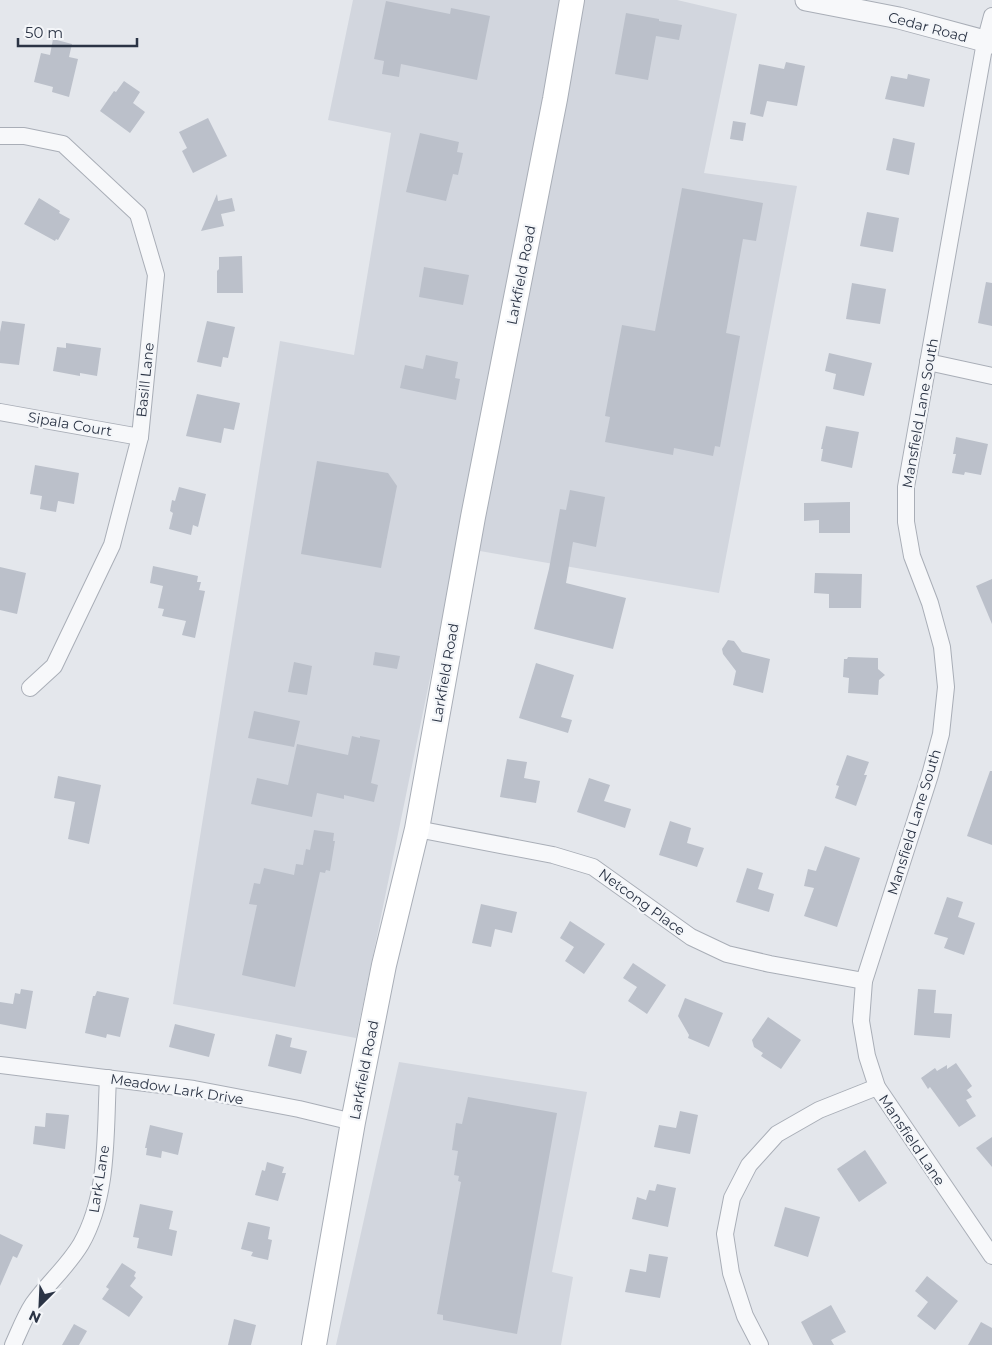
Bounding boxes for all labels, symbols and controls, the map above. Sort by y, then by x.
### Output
street label: Cedar Road [886,8,970,46]
scale bar [18,15,136,47]
text: 50 m [25,23,63,42]
street label: Larkfield Road [503,224,539,326]
street label: Mansfield Lane South [898,337,942,489]
street label: Basill Lane [132,342,158,418]
street label: Sipala Court [27,408,114,440]
street label: Larkfield Road [427,622,463,724]
street label: Mansfield Lane South [883,747,945,897]
street label: Netcong Place [595,865,689,939]
street label: Larkfield Road [346,1019,382,1121]
street label: Meadow Lark Drive [109,1070,245,1108]
street label: Mansfield Lane [875,1091,949,1189]
street label: Lark Lane [85,1144,113,1214]
north arrow [15,1280,65,1330]
text: N [26,1306,44,1327]

